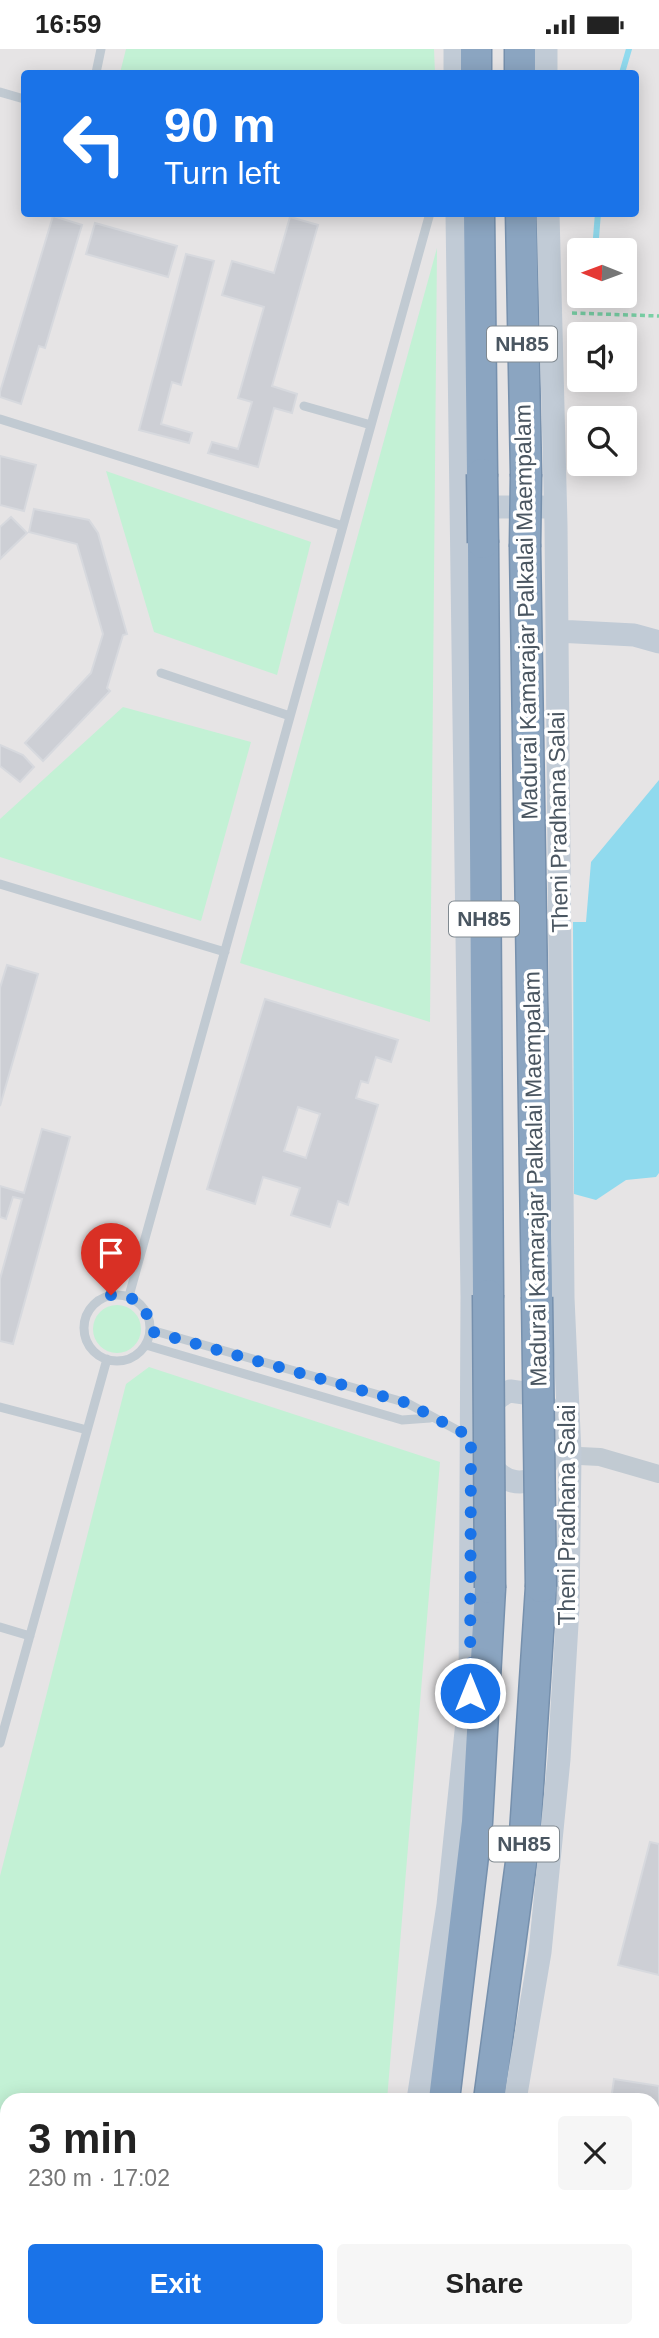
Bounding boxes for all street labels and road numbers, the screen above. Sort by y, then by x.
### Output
road number: NH85 [487,327,557,361]
street label: Madurai Kamarajar Palkalai Maempalam [509,404,543,820]
street label: Theni Pradhana Salai [543,711,573,933]
road number: NH85 [449,901,519,937]
street label: Madurai Kamarajar Palkalai Maempalam [518,971,552,1387]
street label: Theni Pradhana Salai [554,1404,580,1626]
road number: NH85 [489,1827,559,1861]

